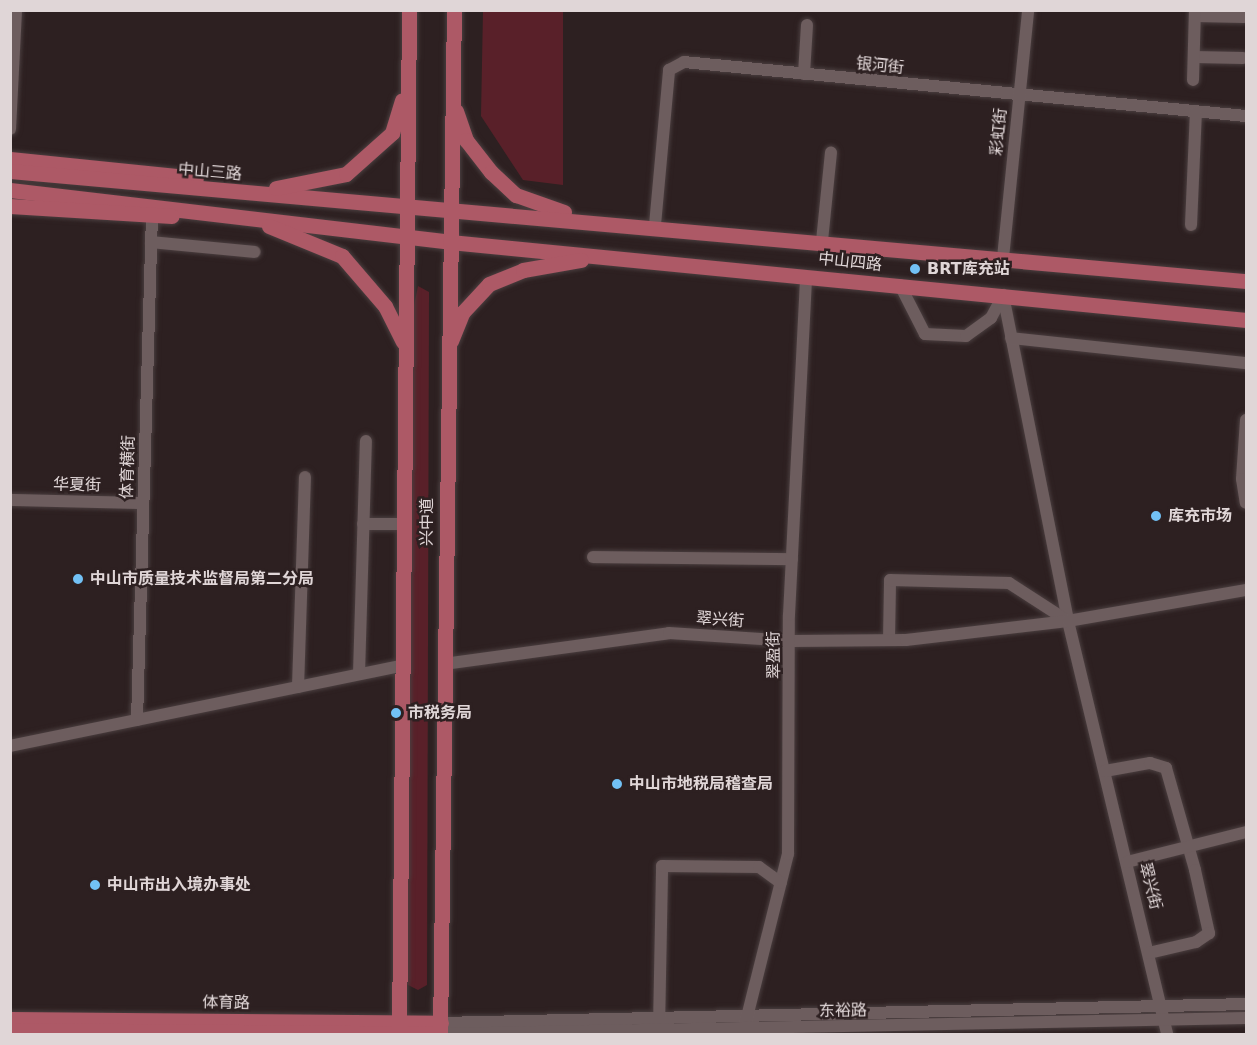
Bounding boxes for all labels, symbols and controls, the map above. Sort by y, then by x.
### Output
street label: 银河街 [855,54,905,78]
street label: 彩虹街 [987,107,1011,157]
street label: 中山三路 [177,160,243,184]
street label: 中山四路 [817,249,883,275]
place label: BRT库充站 [927,259,1010,279]
marker: BRT库充站 [908,262,922,276]
street label: 体育横街 [117,435,139,499]
street label: 华夏街 [53,475,101,495]
street label: 兴中道 [417,498,437,546]
place label: 库充市场 [1168,506,1232,526]
marker: 库充市场 [1149,509,1163,523]
place label: 中山市质量技术监督局第二分局 [90,569,314,589]
marker: 中山市质量技术监督局第二分局 [71,572,85,586]
street label: 翠兴街 [695,609,745,631]
street label: 翠盈街 [764,631,784,679]
place label: 市税务局 [408,703,472,723]
marker: 市税务局 [389,706,403,720]
place label: 中山市地税局稽查局 [629,774,773,794]
marker: 中山市地税局稽查局 [610,777,624,791]
street label: 翠兴街 [1135,860,1165,912]
place label: 中山市出入境办事处 [107,875,251,895]
marker: 中山市出入境办事处 [88,878,102,892]
street label: 体育路 [202,993,250,1013]
street label: 东裕路 [819,1001,867,1021]

